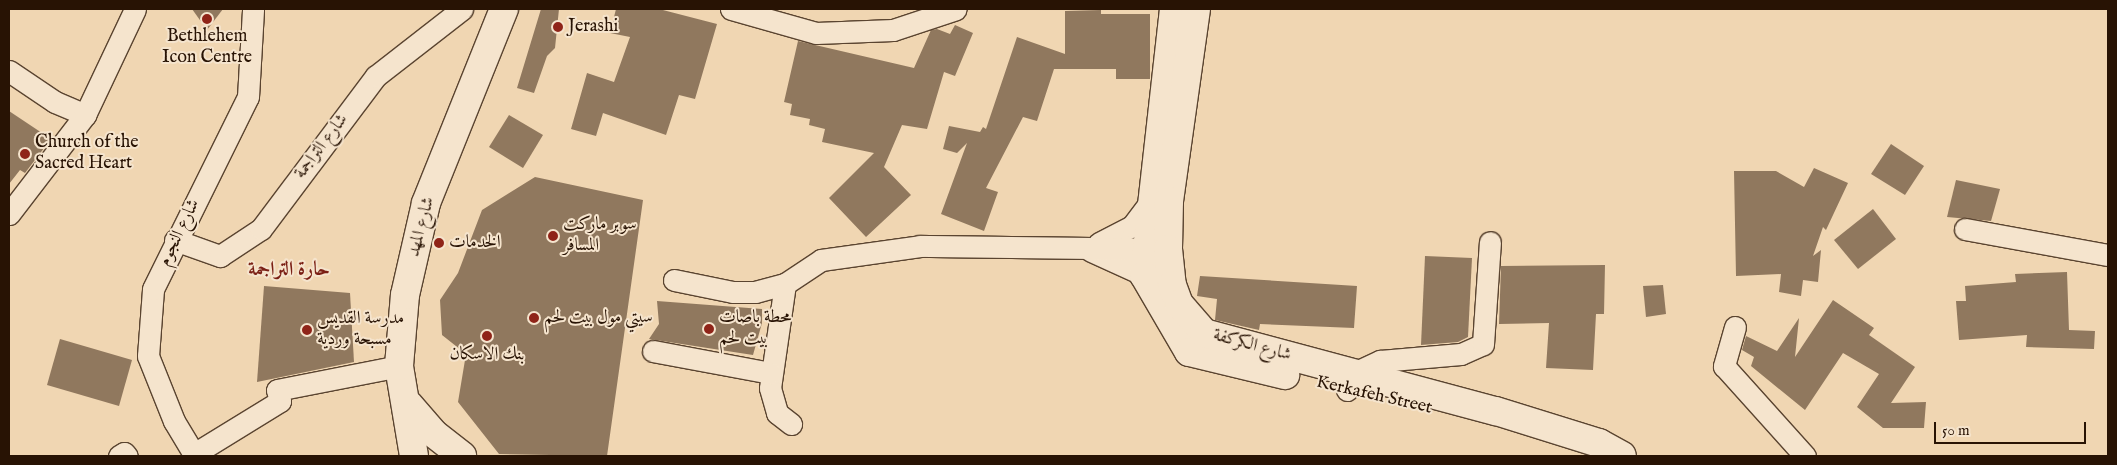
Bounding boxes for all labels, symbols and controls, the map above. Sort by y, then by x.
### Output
marker: Bethlehem Icon Centre [201,13,213,25]
place label: Jerashi [568,16,618,38]
marker: Jerashi [552,21,564,33]
place label: Bethlehem Icon Centre [162,27,252,70]
street label: شارع التراجمة [291,110,353,184]
place label: Church of the Sacred Heart [35,133,139,176]
marker: Church of the Sacred Heart [19,148,31,160]
street label: شارع المهد [404,195,440,259]
street label: شارع النجوم [155,196,205,270]
place label: سوبر ماركت المسافر [563,215,637,258]
marker: سوبر ماركت المسافر [547,230,559,242]
place label: الخدمات [449,232,501,254]
marker: الخدمات [433,237,445,249]
district label: حارة التراجمة [248,257,330,281]
place label: سيتي مول بيت لحم [544,307,653,329]
place label: محطة باصات بيت لحم [719,308,791,350]
place label: مدرسة القديس مسبحة وردية [317,309,404,352]
marker: سيتي مول بيت لحم [528,312,540,324]
marker: محطة باصات بيت لحم [703,323,715,335]
marker: مدرسة القديس مسبحة وردية [301,324,313,336]
street label: شارع الكركفة [1210,325,1294,367]
marker: بنك الاسكان [481,330,493,342]
place label: بنك الاسكان [449,344,525,366]
street label: Kerkafeh Street [1314,372,1434,420]
scale bar [1937,412,2090,444]
text: 50 m [1942,421,1970,440]

